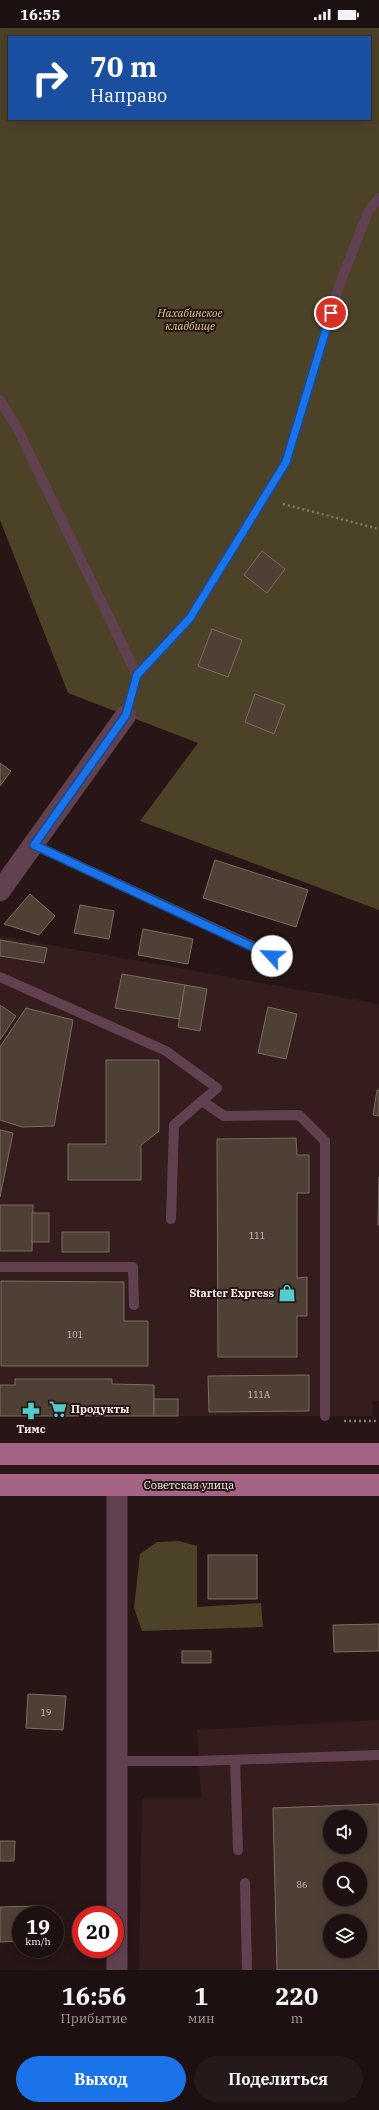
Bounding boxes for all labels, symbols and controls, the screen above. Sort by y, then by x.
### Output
text: 16:55 [20,5,61,24]
text: 70 m [90,48,157,85]
icon: right [24,52,76,104]
text: Направо [90,84,167,107]
pin [314,296,348,330]
icon: arrive [320,302,342,324]
park label: Нахабинское кладбище [157,306,223,333]
position arrow [251,935,293,977]
house number: 111 [249,1230,265,1241]
shop icon: Starter Express [277,1283,297,1303]
place label: Starter Express [189,1286,274,1300]
house number: 101 [67,1329,83,1340]
house number: 111А [248,1389,271,1400]
supermarket icon: Продукты [48,1399,68,1419]
pharmacy icon: Тимс [21,1401,41,1421]
place label: Продукты [71,1402,130,1416]
place label: Тимс [16,1422,46,1436]
street label: Советская улица [144,1478,234,1492]
house number: 19 [41,1707,51,1718]
map controls [323,1810,367,1958]
button: sound [323,1810,367,1854]
button: search [323,1862,367,1906]
house number: 86 [297,1879,307,1890]
speed limit sign: 20 [72,1906,124,1958]
text: 19 [26,1913,50,1940]
button: layers [323,1914,367,1958]
text: km/h [25,1935,51,1948]
text: 16:56 [61,1980,126,2012]
text: 1 [194,1980,208,2012]
text: 220 [275,1980,318,2012]
text: Прибытие [61,2010,127,2027]
text: мин [188,2010,215,2027]
text: m [291,2010,303,2027]
button: Выход [16,2056,186,2102]
button: Поделиться [194,2056,363,2102]

